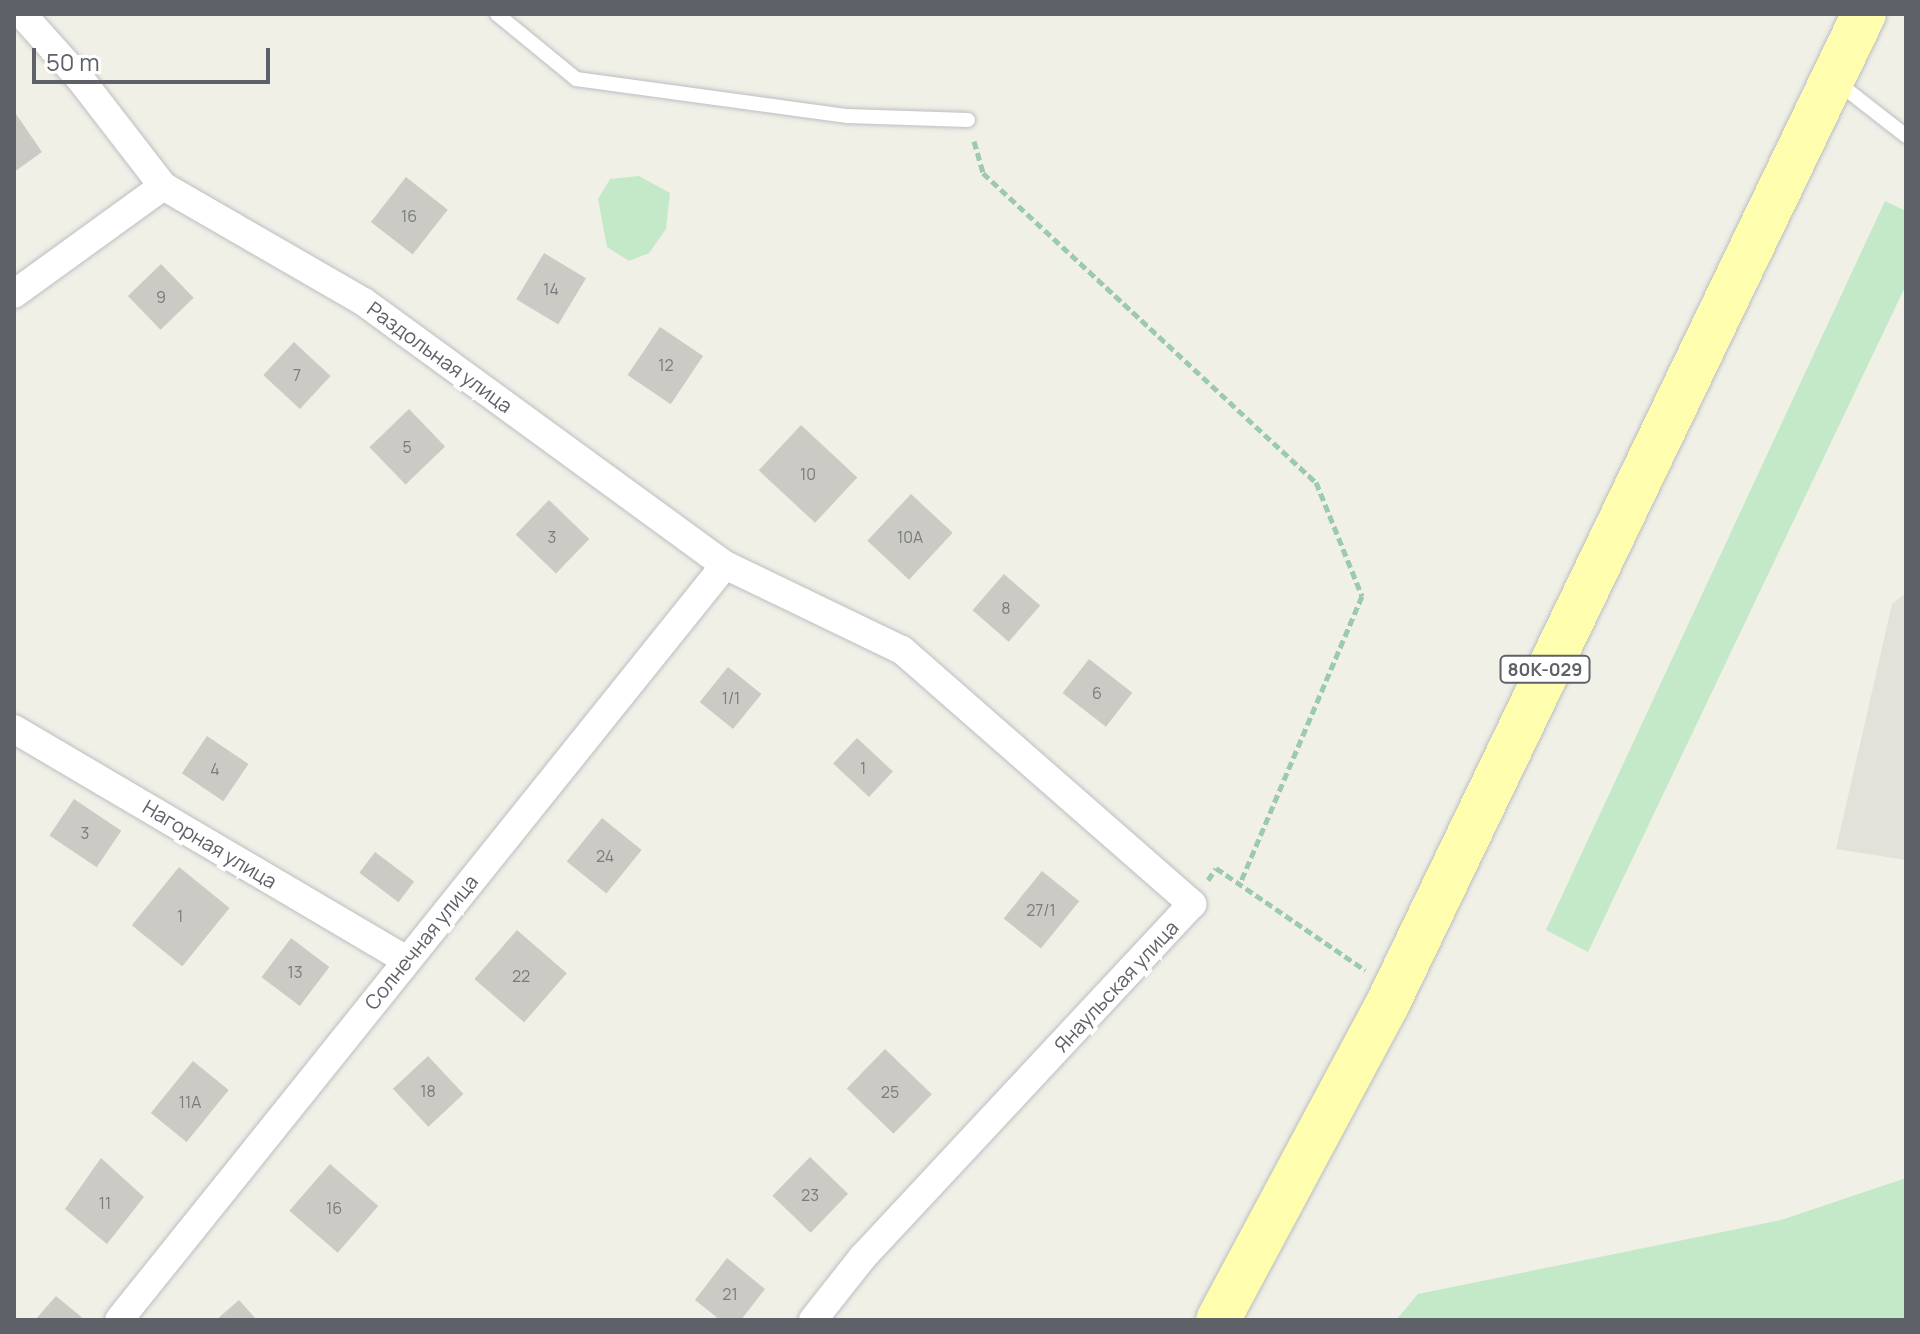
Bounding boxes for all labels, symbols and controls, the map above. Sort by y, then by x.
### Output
scale bar [36,32,274,82]
text: 50 m [46,45,100,78]
house number: 16 [401,206,417,226]
house number: 14 [543,279,559,299]
house number: 9 [156,287,166,307]
street label: Раздольная улица [363,296,517,418]
house number: 12 [658,355,674,375]
house number: 7 [293,365,301,385]
house number: 5 [402,437,412,457]
house number: 10 [800,464,816,484]
house number: 3 [548,527,556,547]
house number: 10А [897,527,923,547]
house number: 8 [1001,598,1011,618]
road number: 80К-029 [1499,655,1591,683]
house number: 6 [1092,683,1102,703]
house number: 1/1 [722,688,740,708]
house number: 1 [860,758,866,778]
house number: 4 [210,759,220,779]
street label: Нагорная улица [139,795,281,893]
house number: 3 [81,823,89,843]
house number: 24 [596,846,614,866]
street label: Солнечная улица [359,870,483,1014]
house number: 27/1 [1026,900,1056,920]
house number: 1 [177,906,183,926]
street label: Янаульская улица [1049,915,1183,1057]
house number: 13 [287,962,303,982]
house number: 22 [512,966,530,986]
house number: 18 [420,1081,436,1101]
house number: 25 [881,1082,899,1102]
house number: 11А [179,1092,201,1112]
house number: 23 [801,1185,819,1205]
house number: 11 [99,1193,111,1213]
house number: 16 [326,1198,342,1218]
house number: 21 [722,1284,738,1304]

